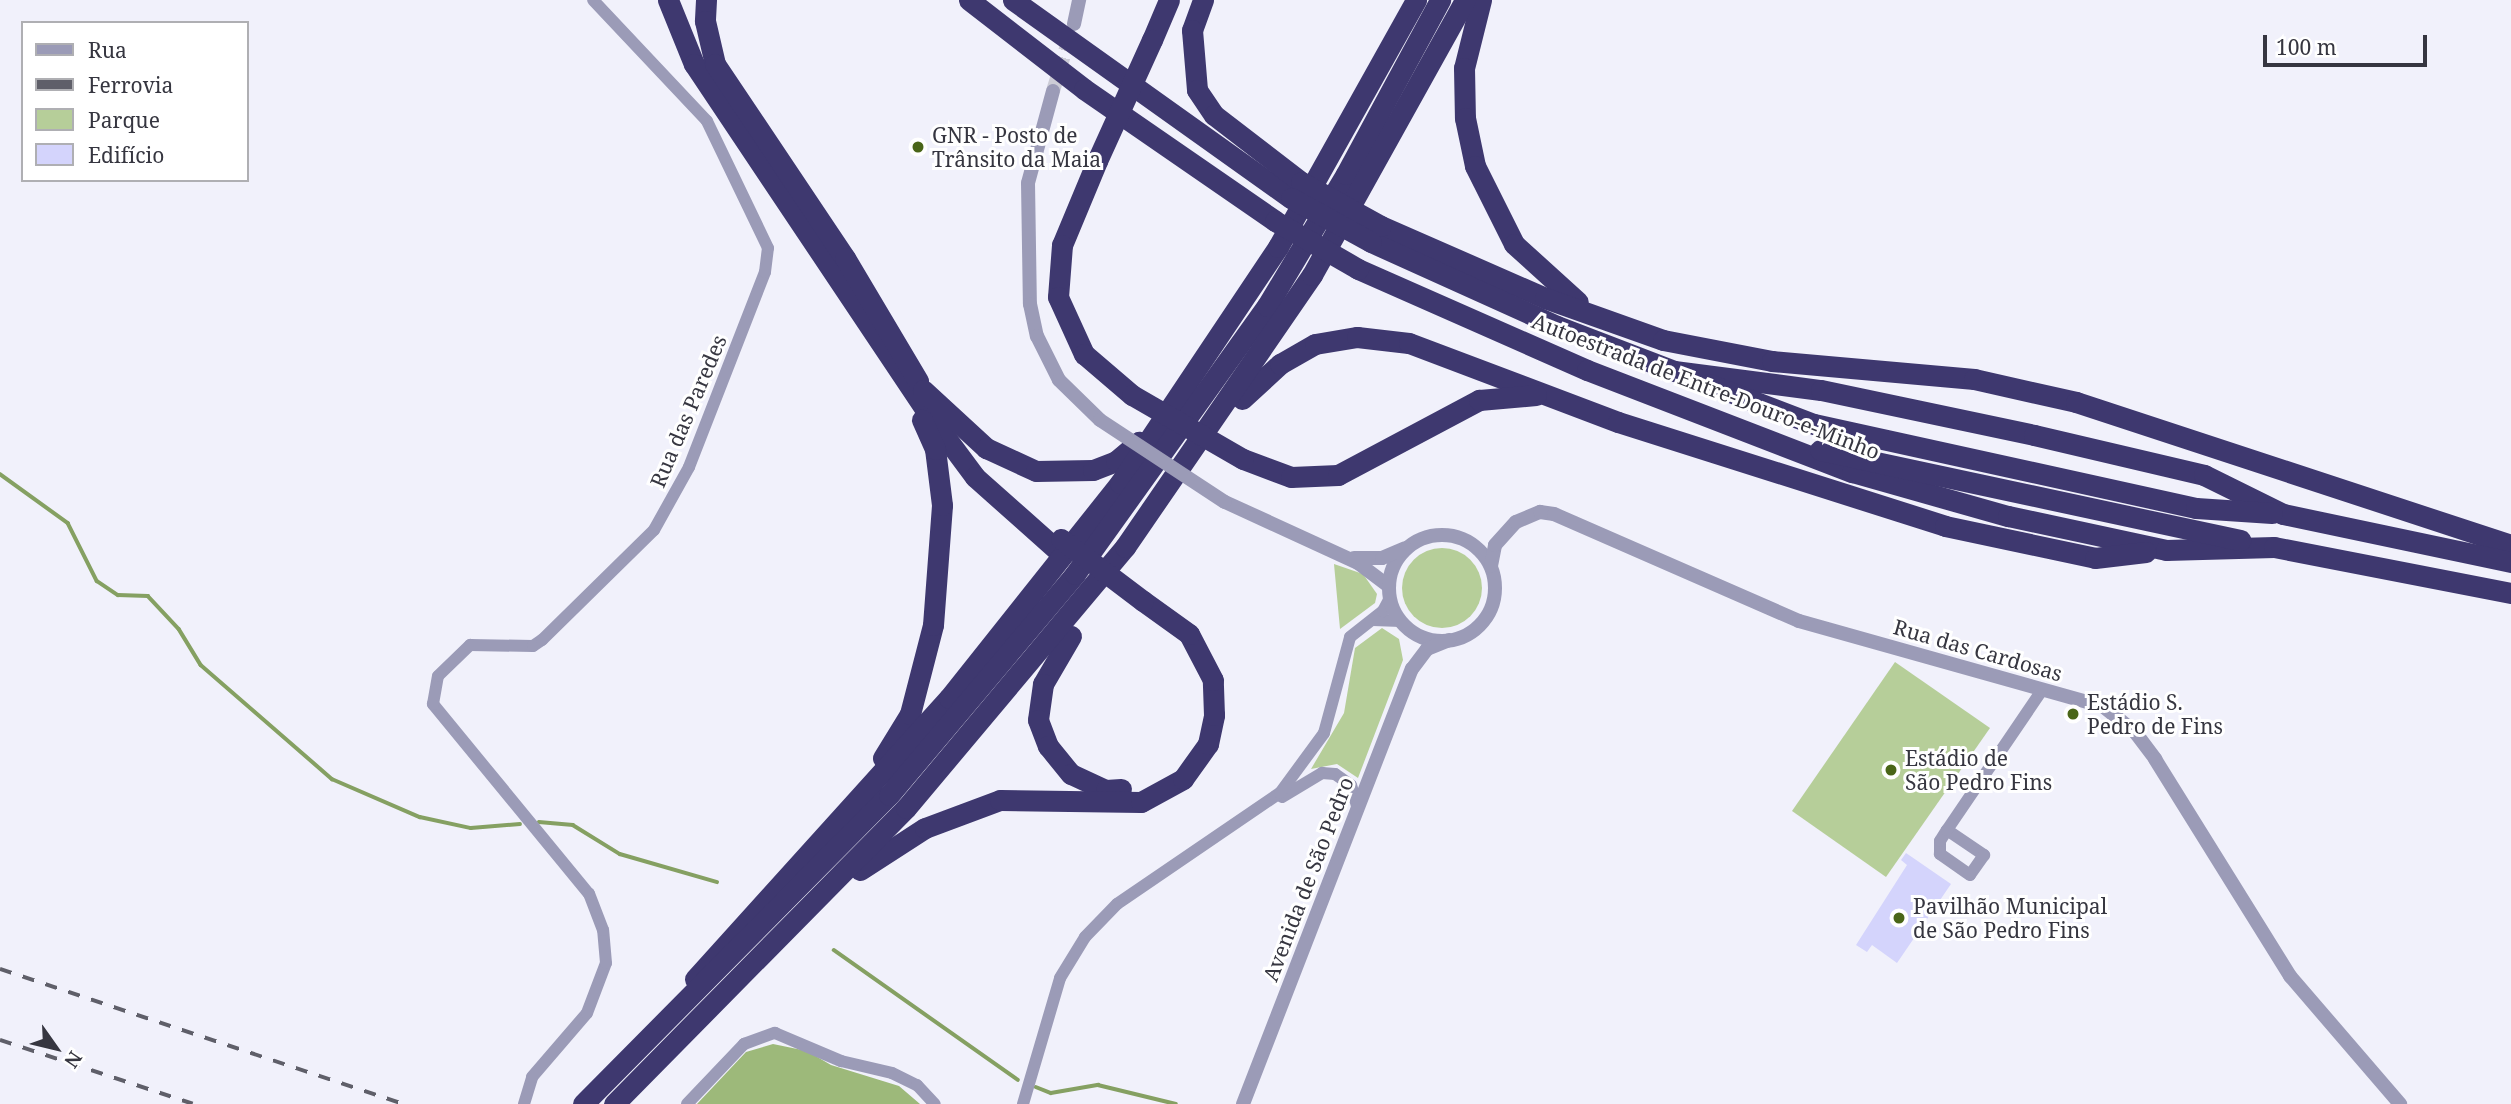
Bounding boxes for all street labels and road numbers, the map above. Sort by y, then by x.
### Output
street label: Autoestrada de Entre-Douro-e-Minho [1529,308,1883,464]
street label: Rua das Paredes [645,331,731,491]
street label: Rua das Cardosas [1891,614,2065,686]
street label: Avenida de São Pedro [1257,773,1359,985]

